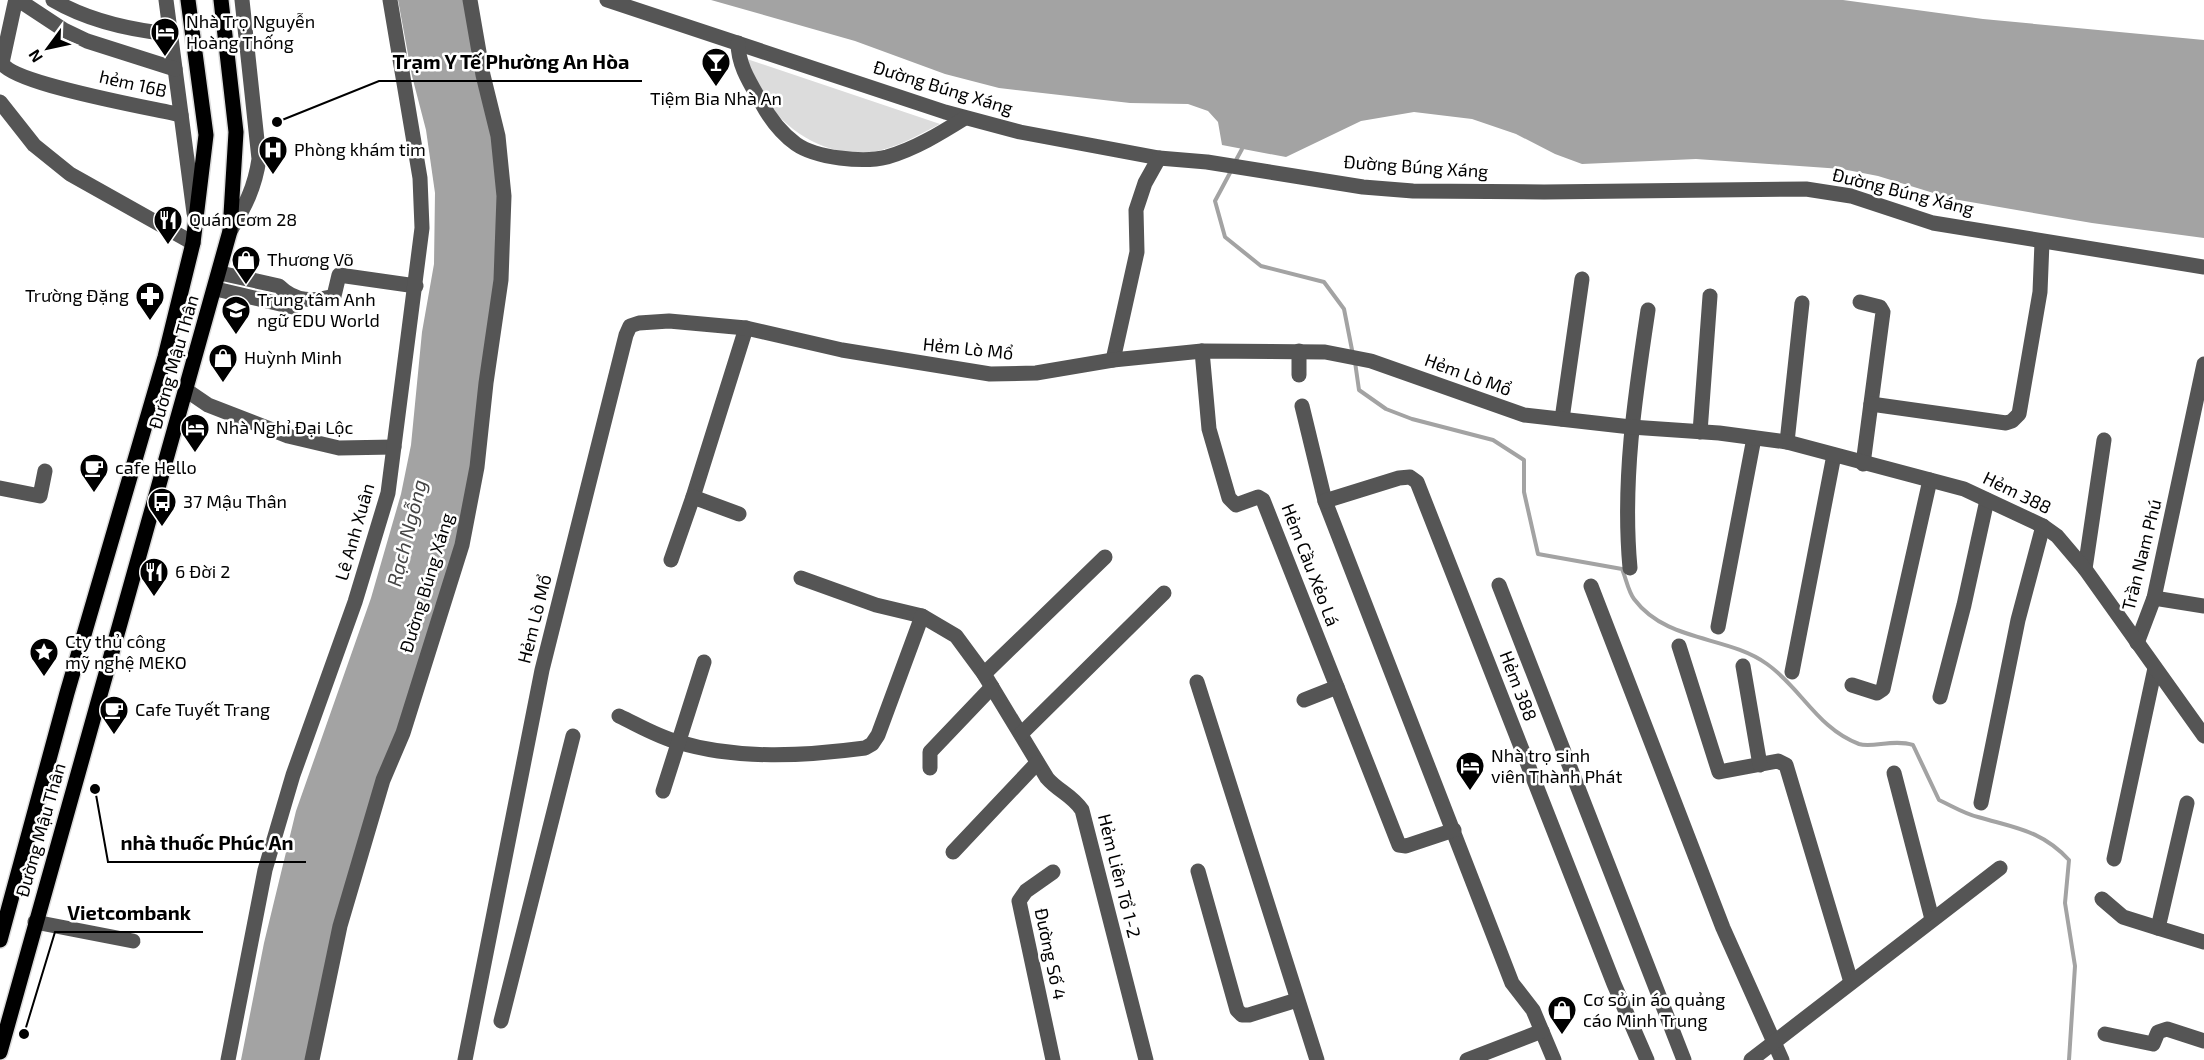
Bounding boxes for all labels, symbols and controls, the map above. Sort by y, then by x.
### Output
place label: Nhà Trọ Nguyễn Hoàng Thống [186,10,315,53]
hotel icon: Nhà Trọ Nguyễn Hoàng Thống [149,16,181,58]
north arrow [18,18,78,78]
callout: Trạm Y Tế Phường An Hòa [379,43,642,81]
text: N [24,46,46,66]
bar icon: Tiệm Bia Nhà An [700,46,732,88]
text: Trạm Y Tế Phường An Hòa [393,49,629,73]
street label: Đường Búng Xáng [871,55,1016,119]
street label: hẻm 16B [97,65,169,101]
place label: Tiệm Bia Nhà An [650,87,782,109]
hospital icon: Phòng khám tim [257,134,289,176]
place label: Phòng khám tim [294,138,426,160]
street label: Đường Búng Xáng [1343,150,1489,182]
street label: Đường Búng Xáng [1830,163,1976,219]
restaurant icon: Quán Cơm 28 [152,204,184,246]
place label: Quán Cơm 28 [189,208,297,230]
shop icon: Thương Võ [230,244,262,286]
place label: Thương Võ [267,248,354,270]
pharmacy icon: Trường Đặng [134,280,166,322]
place label: Trường Đặng [25,284,129,306]
place label: Trung tâm Anh ngữ EDU World [257,288,380,331]
street label: Đường Mậu Thân [143,292,203,431]
school or university icon: Trung tâm Anh ngữ EDU World [220,294,252,336]
street label: Hẻm Lò Mổ [922,332,1014,364]
shop icon: Huỳnh Minh [207,342,239,384]
place label: Huỳnh Minh [244,346,342,368]
street label: Hẻm Lò Mổ [1422,348,1515,400]
hotel icon: Nhà Nghỉ Đại Lộc [179,412,211,454]
place label: Nhà Nghỉ Đại Lộc [216,416,354,438]
cafe icon: cafe Hello [78,452,110,494]
place label: cafe Hello [115,456,197,478]
street label: Hẻm 388 [1980,466,2055,518]
water label: Rạch Ngỗng [381,477,431,589]
street label: Lê Anh Xuân [330,481,378,583]
bus stop icon: 37 Mậu Thân [146,486,178,528]
place label: 37 Mậu Thân [183,490,287,512]
street label: Trần Nam Phú [2117,497,2166,613]
street label: Hẻm Cầu Xẻo Lá [1277,500,1344,629]
street label: Đường Búng Xáng [394,510,458,655]
restaurant icon: 6 Đời 2 [138,556,170,598]
place label: 6 Đời 2 [175,560,230,582]
street label: Hẻm Lò Mổ [512,572,556,666]
place label: Cty thủ công mỹ nghệ MEKO [65,630,187,673]
place icon: Cty thủ công mỹ nghệ MEKO [28,636,60,678]
street label: Hẻm 388 [1496,647,1542,724]
cafe icon: Cafe Tuyết Trang [98,694,130,736]
place label: Cafe Tuyết Trang [135,698,270,720]
place label: Nhà trọ sinh viên Thành Phát [1491,744,1622,787]
hotel icon: Nhà trọ sinh viên Thành Phát [1454,750,1486,792]
street label: Đường Mậu Thân [10,760,70,899]
street label: Hẻm Liên Tổ 1-2 [1094,811,1146,940]
callout: nhà thuốc Phúc An [108,824,306,862]
text: nhà thuốc Phúc An [120,830,294,854]
callout: Vietcombank [55,894,203,932]
text: Vietcombank [67,900,192,924]
street label: Đường Số 4 [1031,906,1071,1002]
place label: Cơ sở in áo quảng cáo Minh Trung [1583,988,1725,1031]
shop icon: Cơ sở in áo quảng cáo Minh Trung [1546,994,1578,1036]

